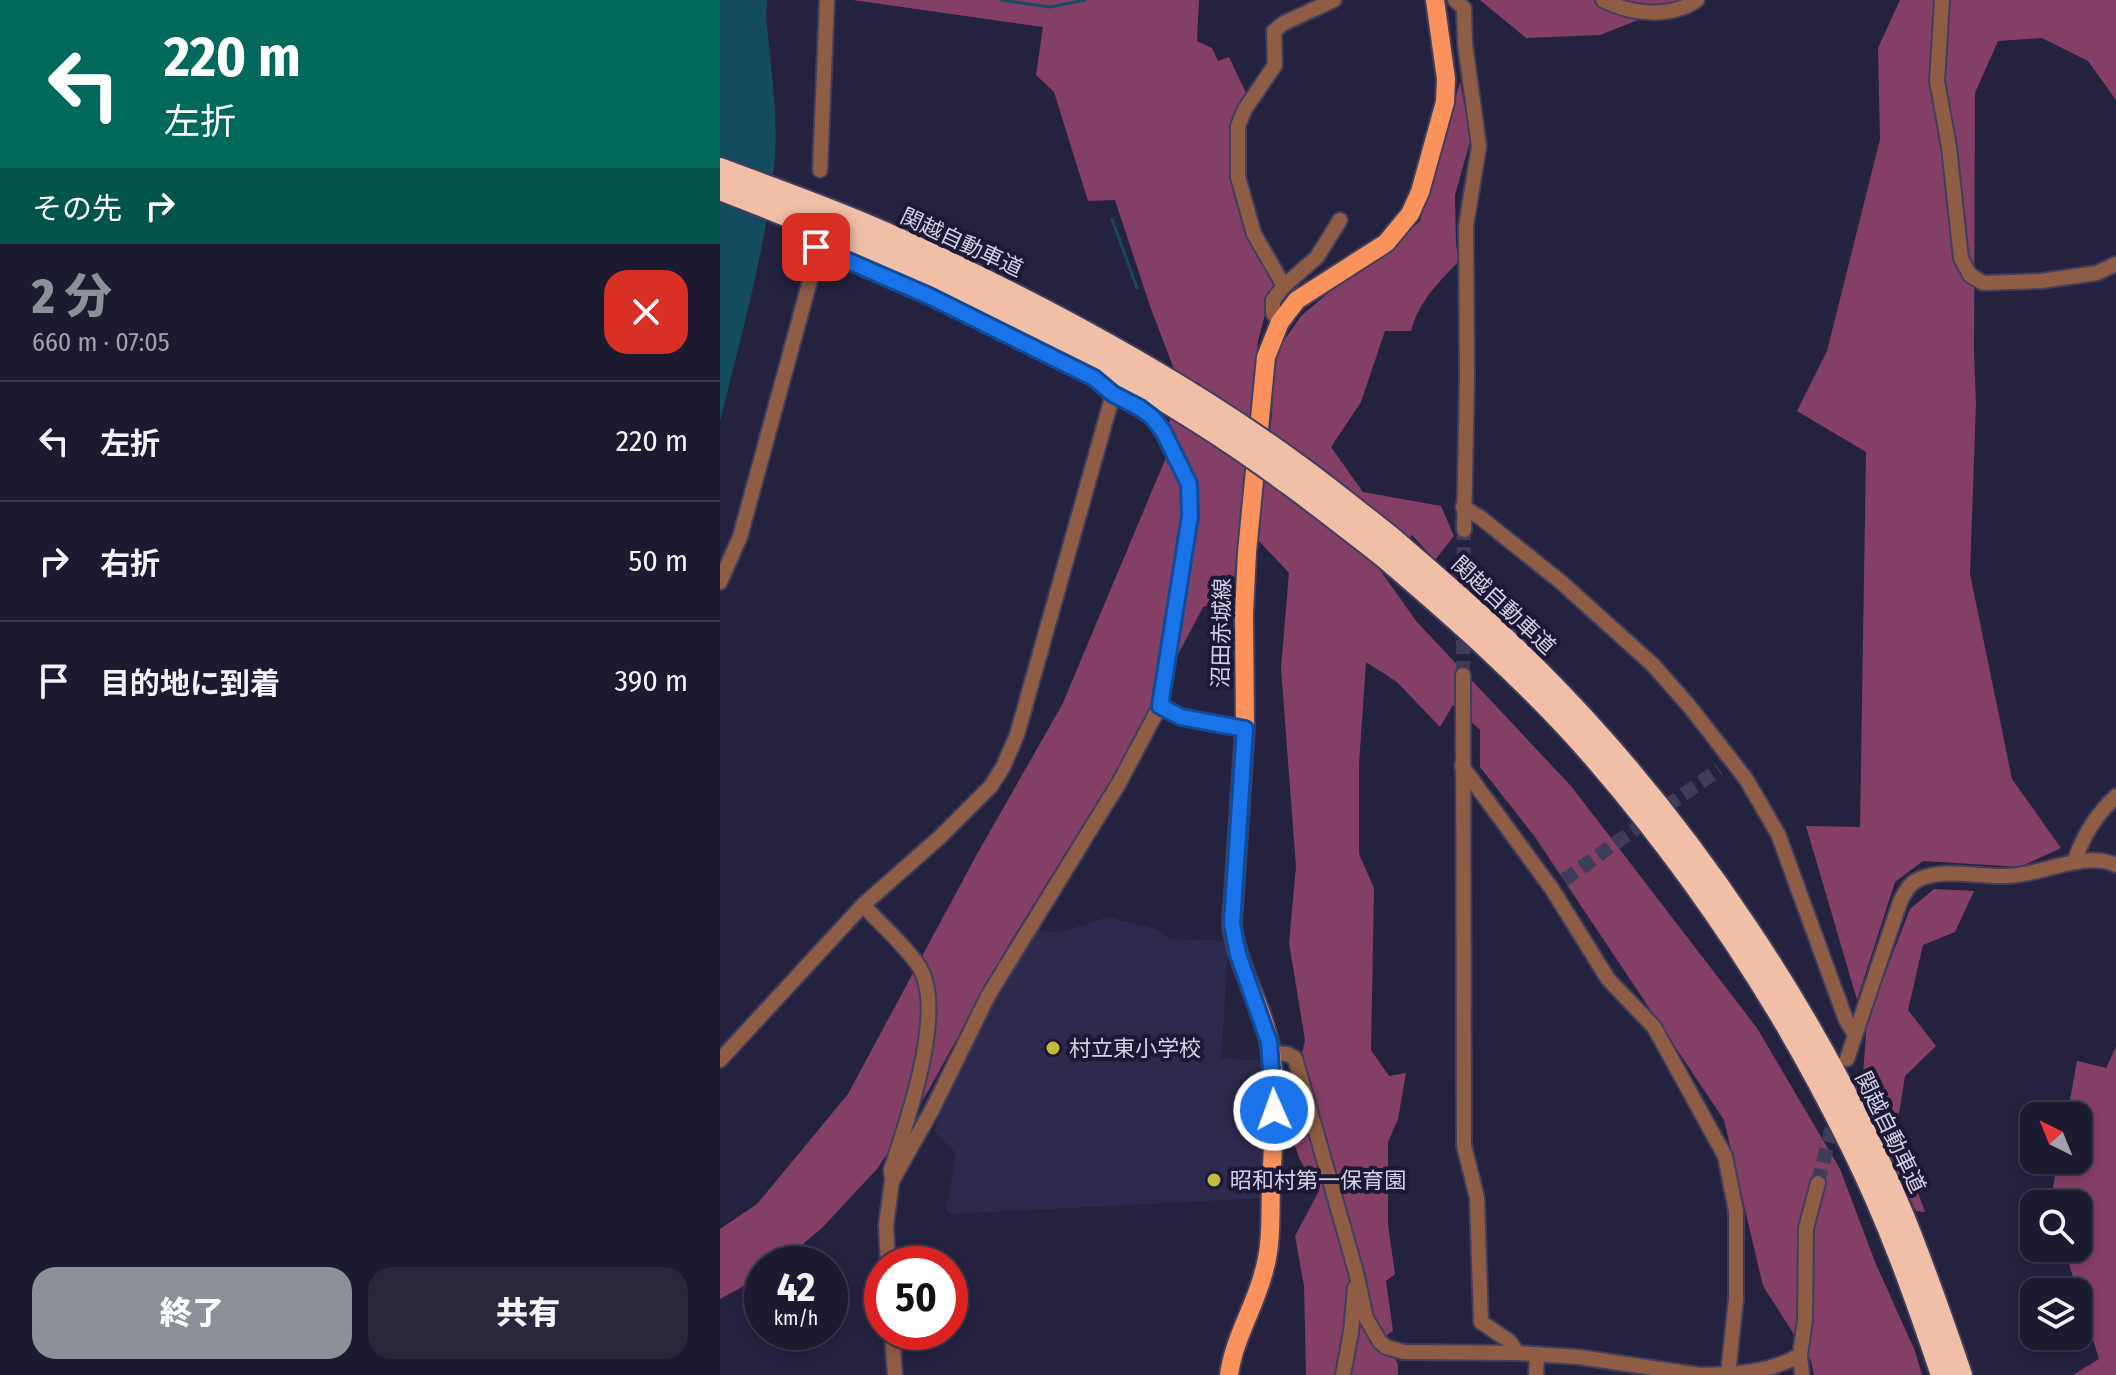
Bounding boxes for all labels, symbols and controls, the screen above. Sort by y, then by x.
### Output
text: 220 m [164,24,301,91]
icon: left [32,32,136,136]
text: 左折 [164,100,236,144]
icon: right [138,184,182,228]
text: その先 [32,191,122,227]
street label: 関越自動車道 [896,202,1027,283]
pin [782,213,850,281]
icon: arrive [794,225,838,269]
text: 2 分 [32,268,112,326]
button: close [604,270,688,354]
text: 660 m · 07:05 [32,327,170,358]
icon: left [32,419,76,463]
text: 220 m [616,423,688,459]
text: 左折 [100,426,160,462]
icon: right [32,539,76,583]
text: 50 m [628,543,688,579]
text: 右折 [100,546,160,582]
street label: 関越自動車道 [1446,550,1561,660]
street label: 沼田赤城線 [1207,578,1236,688]
icon: arrive [32,659,76,703]
text: 390 m [614,663,688,699]
text: 目的地に到着 [100,666,280,702]
place label: 村立東小学校 [1069,1035,1201,1062]
marker: 村立東小学校 [1044,1039,1062,1057]
street label: 関越自動車道 [1849,1067,1932,1197]
position arrow [1232,1068,1316,1152]
north arrow [2020,1102,2092,1174]
map controls [2020,1102,2092,1350]
place label: 昭和村第一保育園 [1230,1167,1406,1194]
marker: 昭和村第一保育園 [1205,1171,1223,1189]
button: search [2020,1190,2092,1262]
speed limit sign: 50 [864,1246,968,1350]
text: 42 [777,1264,815,1312]
button: 終了 [32,1267,352,1359]
button: 共有 [368,1267,688,1359]
button: layers [2020,1278,2092,1350]
text: km/h [774,1306,818,1330]

